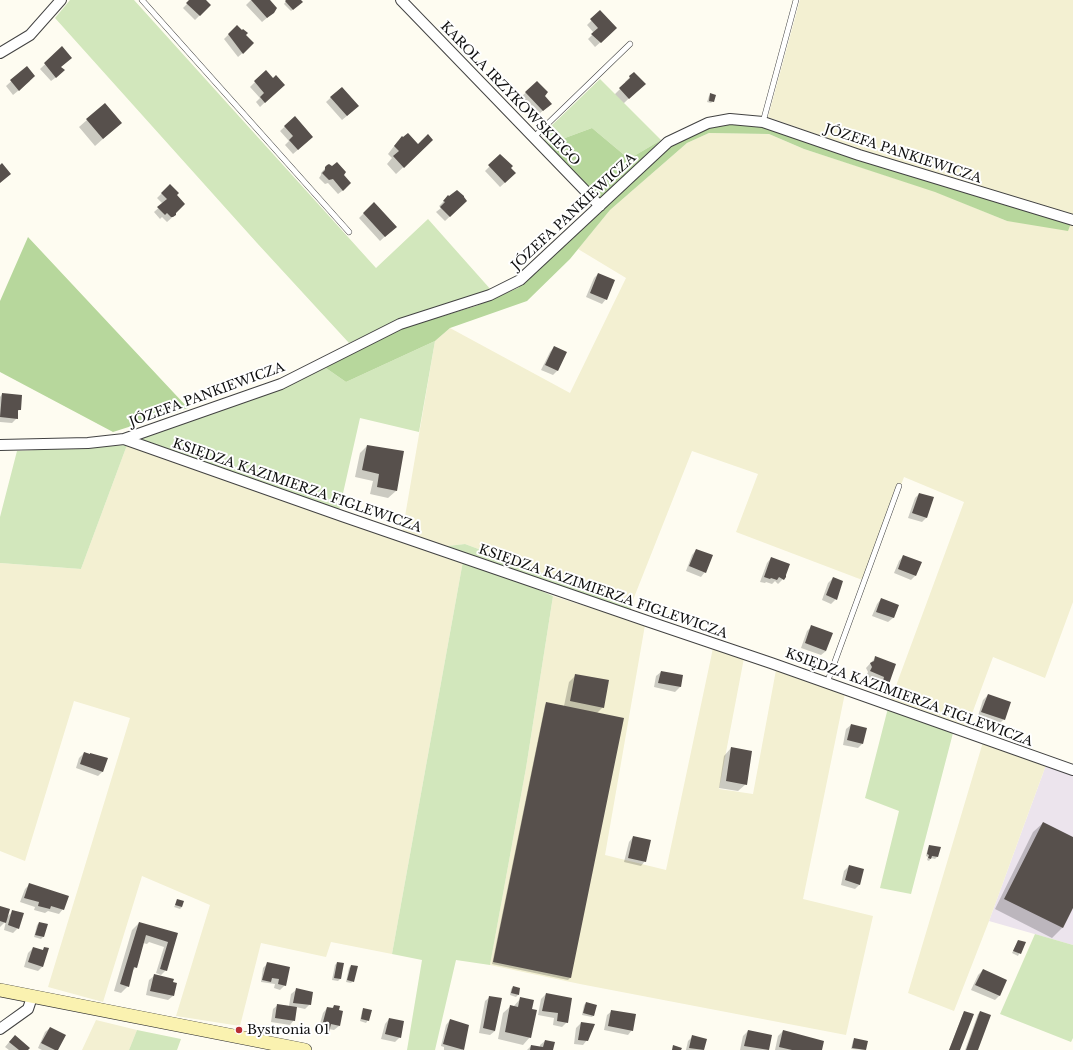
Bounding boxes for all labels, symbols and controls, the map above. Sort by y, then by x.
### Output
street label: KAROLA IRZYKOWSKIEGO [437,19,583,169]
street label: JÓZEFA PANKIEWICZA [823,121,983,187]
street label: JÓZEFA PANKIEWICZA [509,150,639,274]
street label: JÓZEFA PANKIEWICZA [127,360,287,430]
street label: KSIĘDZA KAZIMIERZA FIGLEWICZA [170,436,424,536]
street label: KSIĘDZA KAZIMIERZA FIGLEWICZA [476,542,730,642]
street label: KSIĘDZA KAZIMIERZA FIGLEWICZA [783,646,1035,750]
place label: Bystronia 01 [247,1022,330,1038]
marker: Bystronia 01 [234,1025,244,1035]

